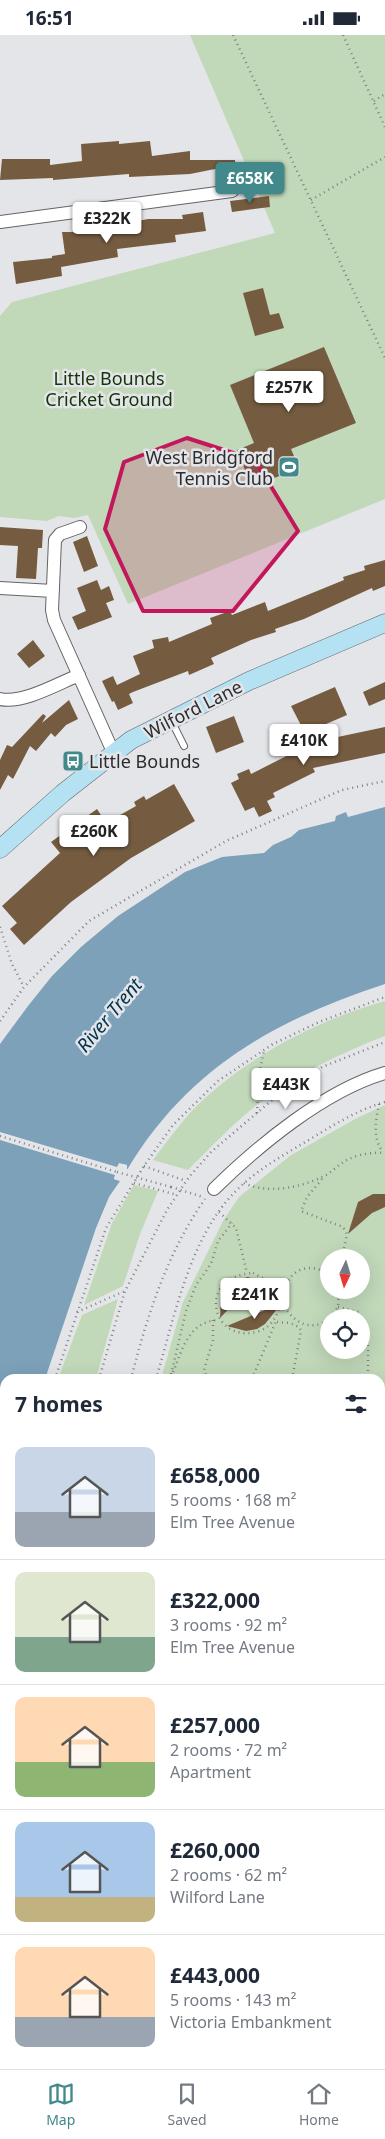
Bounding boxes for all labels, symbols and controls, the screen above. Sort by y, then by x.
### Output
text: 16:51 [25,5,74,31]
pin: £658K [215,161,285,204]
text: £658K [226,167,274,189]
pin: £322K [72,201,142,244]
text: £322K [83,207,131,229]
park label: Little Bounds Cricket Ground [45,366,173,411]
pin: £257K [254,371,324,413]
text: £257K [265,376,313,398]
place label: West Bridgford Tennis Club [146,445,273,490]
sports icon: West Bridgford Tennis Club [277,455,301,479]
street label: Wilford Lane [140,674,246,744]
pin: £410K [269,723,339,766]
text: £410K [280,729,328,751]
bus stop icon: Little Bounds [61,749,85,773]
place label: Little Bounds [89,749,200,773]
pin: £260K [59,815,129,857]
text: £260K [70,820,118,842]
water label: River Trent [70,972,148,1058]
pin: £443K [251,1067,321,1110]
text: £443K [262,1073,310,1095]
north arrow [320,1249,370,1299]
map controls [320,1249,370,1359]
pin: £241K [220,1277,290,1320]
text: £241K [231,1283,279,1305]
button: locate [320,1309,370,1359]
text: 7 homes [15,1390,103,1418]
icon: filters [342,1390,370,1418]
text: £658,000 [170,1461,260,1489]
icon: home [55,1467,115,1527]
text: 5 rooms · 168 m² [170,1489,296,1511]
text: Elm Tree Avenue [170,1511,295,1533]
text: £322,000 [170,1586,260,1614]
icon: home [55,1592,115,1652]
text: 3 rooms · 92 m² [170,1614,287,1636]
text: Elm Tree Avenue [170,1636,295,1658]
text: £257,000 [170,1711,260,1739]
icon: home [55,1717,115,1777]
text: 2 rooms · 72 m² [170,1739,287,1761]
text: Apartment [170,1761,251,1783]
text: £260,000 [170,1836,260,1864]
icon: home [55,1842,115,1902]
text: 2 rooms · 62 m² [170,1864,287,1886]
text: Wilford Lane [170,1886,265,1908]
text: £443,000 [170,1961,260,1989]
icon: home [55,1967,115,2027]
text: 5 rooms · 143 m² [170,1989,296,2011]
text: Victoria Embankment [170,2011,332,2033]
tab: Map [46,2080,75,2129]
tab: Saved [168,2080,207,2129]
tab: Home [299,2080,339,2129]

